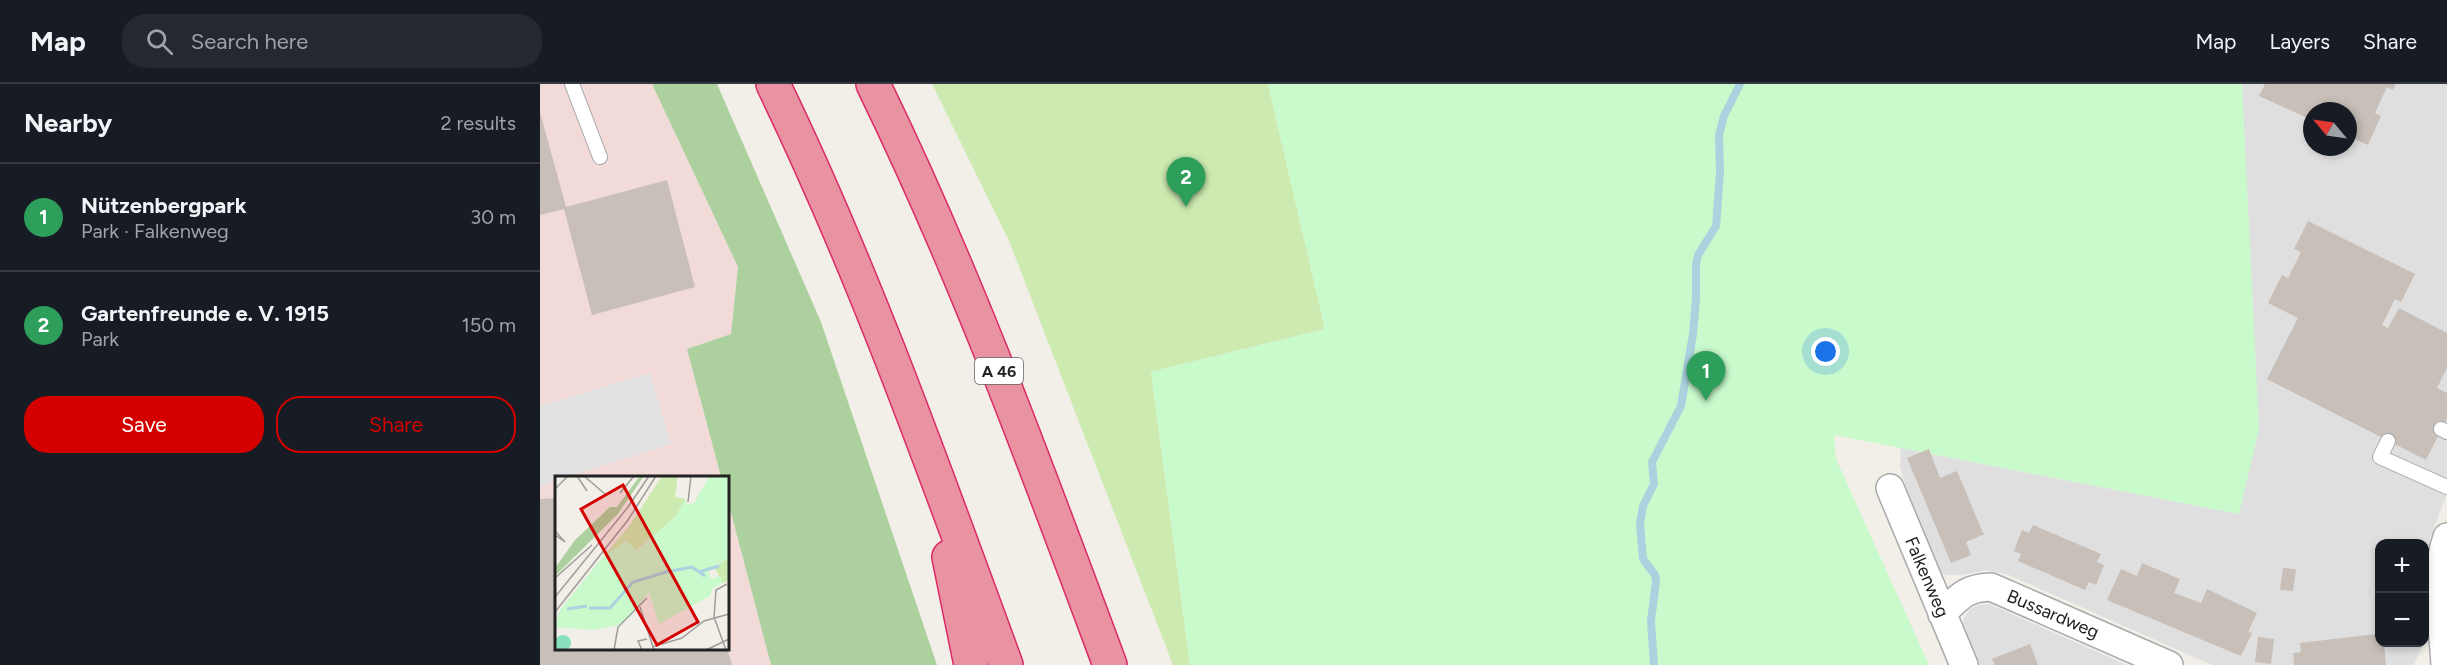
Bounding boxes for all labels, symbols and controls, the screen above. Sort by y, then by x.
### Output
search box [122,14,542,68]
text: Map [30,24,86,58]
icon: search [143,25,176,58]
text: Search here [191,28,308,55]
text: Map [2196,29,2236,54]
text: Layers [2269,29,2330,54]
text: Share [2363,29,2417,54]
north arrow [2303,102,2357,156]
text: Nearby [24,107,112,139]
text: 2 results [440,111,516,135]
pin: 2 [1166,158,1206,207]
text: Nützenbergpark [81,192,247,219]
text: 1 [39,205,48,229]
text: 30 m [470,205,516,229]
text: Park · Falkenweg [81,219,229,243]
text: Gartenfreunde e. V. 1915 [81,300,329,327]
text: 2 [38,313,49,337]
text: 150 m [461,313,516,337]
text: Park [81,327,119,351]
your location [1811,337,1840,366]
pin: 1 [1686,352,1726,401]
road number: A 46 [975,358,1023,384]
button: Save [24,396,264,453]
button: Share [276,396,516,453]
inset map [555,476,729,650]
street label: Falkenweg [1900,533,1954,621]
map controls [2375,539,2429,647]
button: + [2375,539,2429,593]
street label: Bussardweg [2004,585,2102,643]
button: − [2375,593,2429,647]

